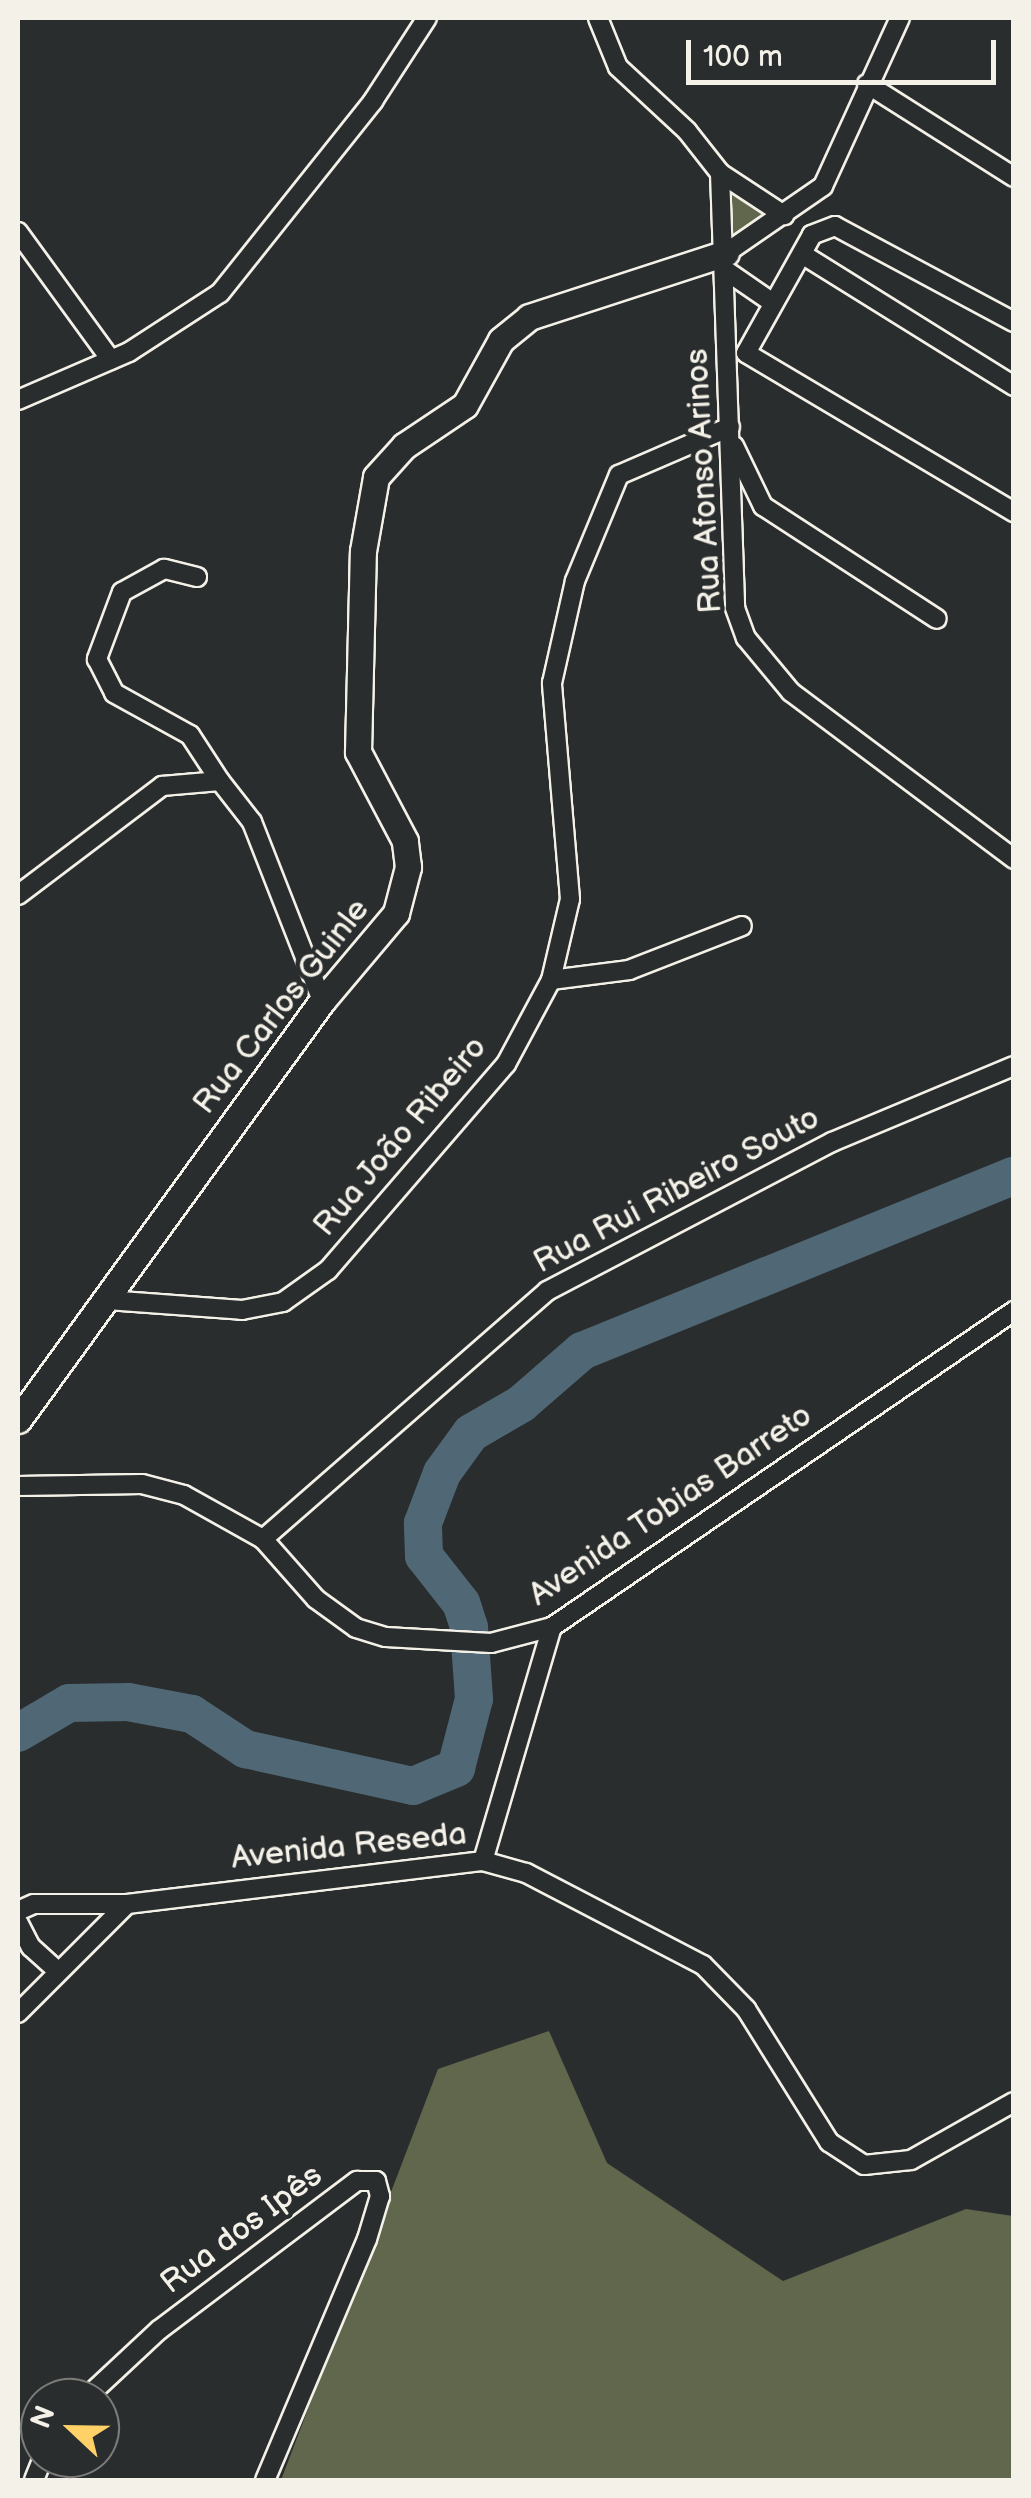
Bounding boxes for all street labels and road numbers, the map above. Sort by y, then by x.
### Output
street label: Rua Afonso Arinos [679,348,731,614]
street label: Rua Carlos Guinle [186,892,378,1122]
street label: Rua João Ribeiro [306,1029,496,1245]
street label: Rua Rui Ribeiro Souto [527,1099,827,1283]
street label: Avenida Tobias Barreto [522,1397,820,1615]
street label: Avenida Reseda [229,1816,469,1878]
street label: Rua dos Ipês [154,2157,330,2303]

